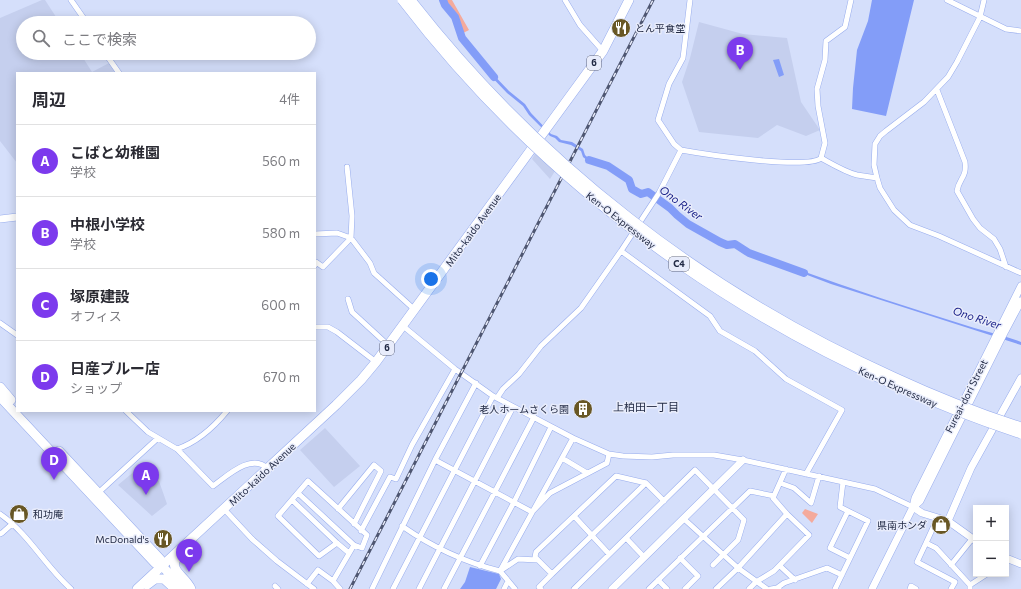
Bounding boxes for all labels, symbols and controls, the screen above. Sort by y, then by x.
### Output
search box [16,16,316,60]
restaurant icon: とん平食堂 [610,17,632,39]
place label: とん平食堂 [635,22,685,34]
icon: search [30,27,52,49]
text: ここで検索 [62,30,137,48]
pin: B [727,37,753,70]
road number: 6 [587,56,601,70]
text: 周辺 [32,89,66,110]
text: 4件 [279,91,300,107]
text: こばと幼稚園 [70,143,160,161]
text: A [40,153,50,169]
text: 560 m [262,153,300,169]
text: 学校 [70,164,96,180]
water label: Ono River [657,183,706,223]
street label: Ken-O Expressway [584,189,658,251]
street label: Mito-kaido Avenue [443,191,503,269]
text: 中根小学校 [70,215,145,233]
text: B [41,225,49,241]
text: 580 m [262,225,300,241]
text: 学校 [70,236,96,252]
road number: C4 [669,257,689,271]
your location [421,269,441,289]
text: 塚原建設 [70,287,130,305]
text: C [41,297,49,313]
text: 600 m [261,297,300,313]
water label: Ono River [951,304,1003,332]
text: オフィス [70,308,122,324]
road number: 6 [380,341,394,355]
street label: Fureai-dori Street [942,357,990,435]
text: 日産ブルー店 [70,359,160,377]
street label: Ken-O Expressway [857,364,939,410]
text: D [40,369,50,385]
text: 670 m [263,369,300,385]
text: ショップ [70,380,122,396]
building icon: 老人ホームさくら園 [572,398,594,420]
district label: 上柏田一丁目 [613,400,679,413]
place label: 老人ホームさくら園 [479,403,569,415]
street label: Mito-kaido Avenue [226,440,298,508]
pin: D [41,447,67,480]
pin: A [133,462,159,495]
shop icon: 和功庵 [8,503,30,525]
map controls [973,505,1009,577]
button: + [973,505,1009,541]
place label: 和功庵 [33,508,63,520]
shop icon: 県南ホンダ [930,514,952,536]
place label: 県南ホンダ [877,519,927,531]
restaurant icon: McDonald's [152,528,174,550]
place label: McDonald's [95,533,149,545]
pin: C [176,539,202,572]
button: − [973,541,1009,577]

